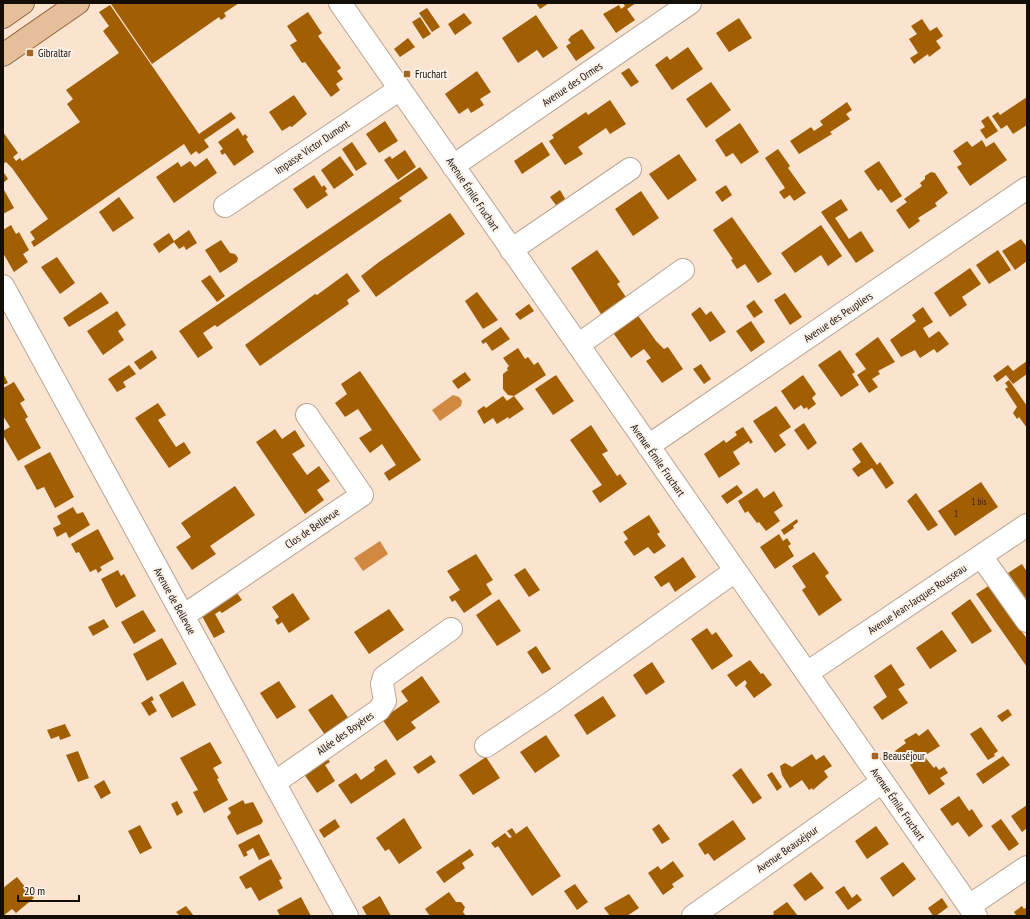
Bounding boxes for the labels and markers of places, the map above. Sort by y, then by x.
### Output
place label: Gibraltar [38,46,71,60]
marker: Gibraltar [25,48,35,58]
place label: Fruchart [415,67,447,81]
marker: Fruchart [402,69,412,79]
place label: Beauséjour [883,749,925,763]
marker: Beauséjour [870,751,880,761]

